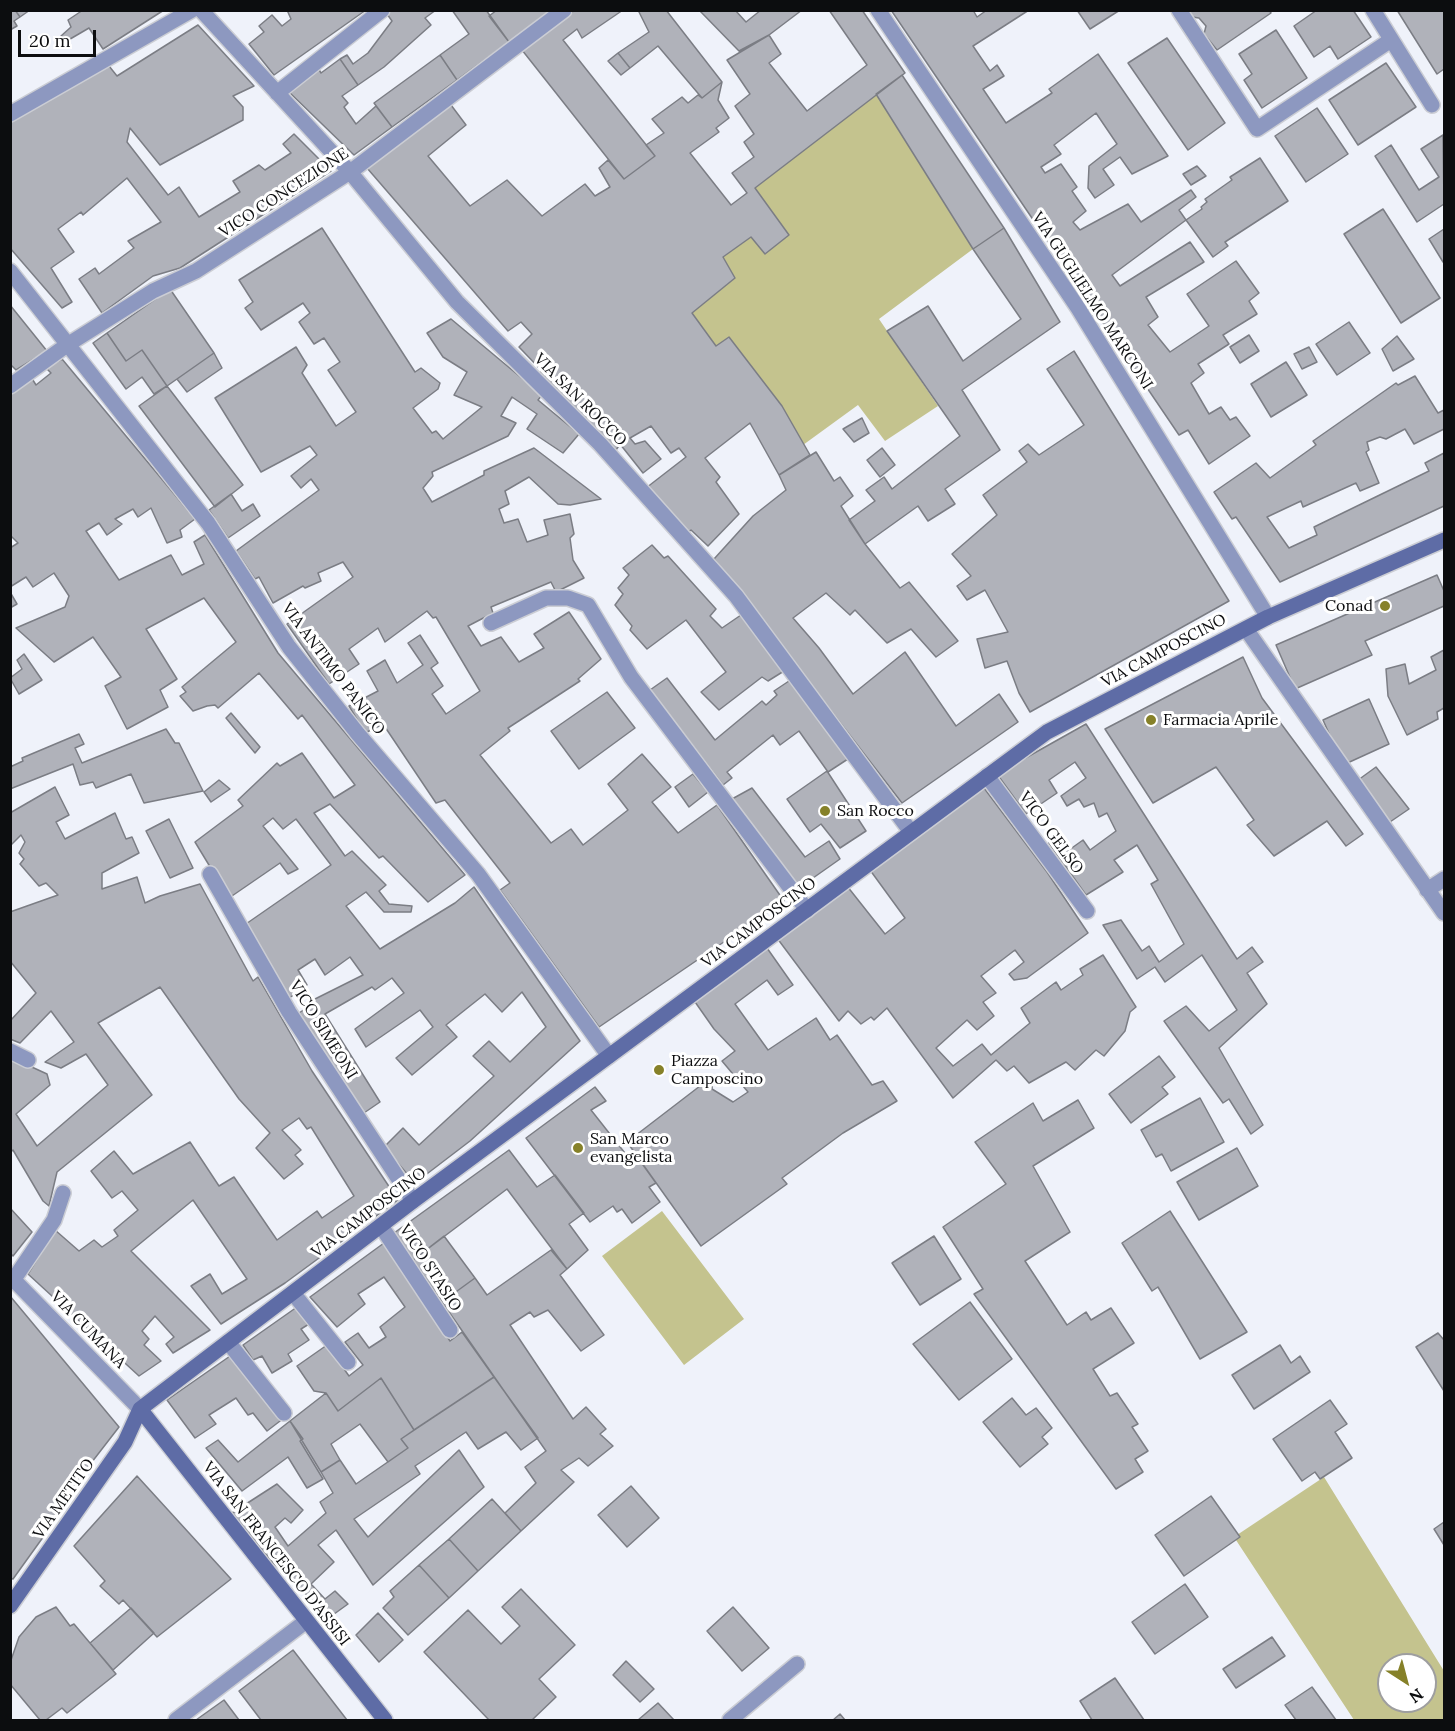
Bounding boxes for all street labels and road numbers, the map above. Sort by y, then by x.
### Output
street label: VICO CONCEZIONE [216,144,352,242]
street label: VIA GUGLIELMO MARCONI [1027,209,1157,393]
street label: VIA SAN ROCCO [530,350,630,450]
street label: VIA ANTIMO PANICO [277,599,389,739]
street label: VIA CAMPOSCINO [1098,610,1230,692]
street label: VICO GELSO [1015,788,1087,878]
street label: VIA CAMPOSCINO [698,874,820,972]
street label: VICO SIMEONI [285,977,361,1083]
street label: VIA CAMPOSCINO [308,1164,430,1262]
street label: VICO STASIO [395,1221,465,1315]
street label: VIA CUMANA [46,1287,130,1373]
street label: VIA METITO [29,1455,99,1543]
street label: VIA SAN FRANCESCO D'ASSISI [198,1458,354,1650]

